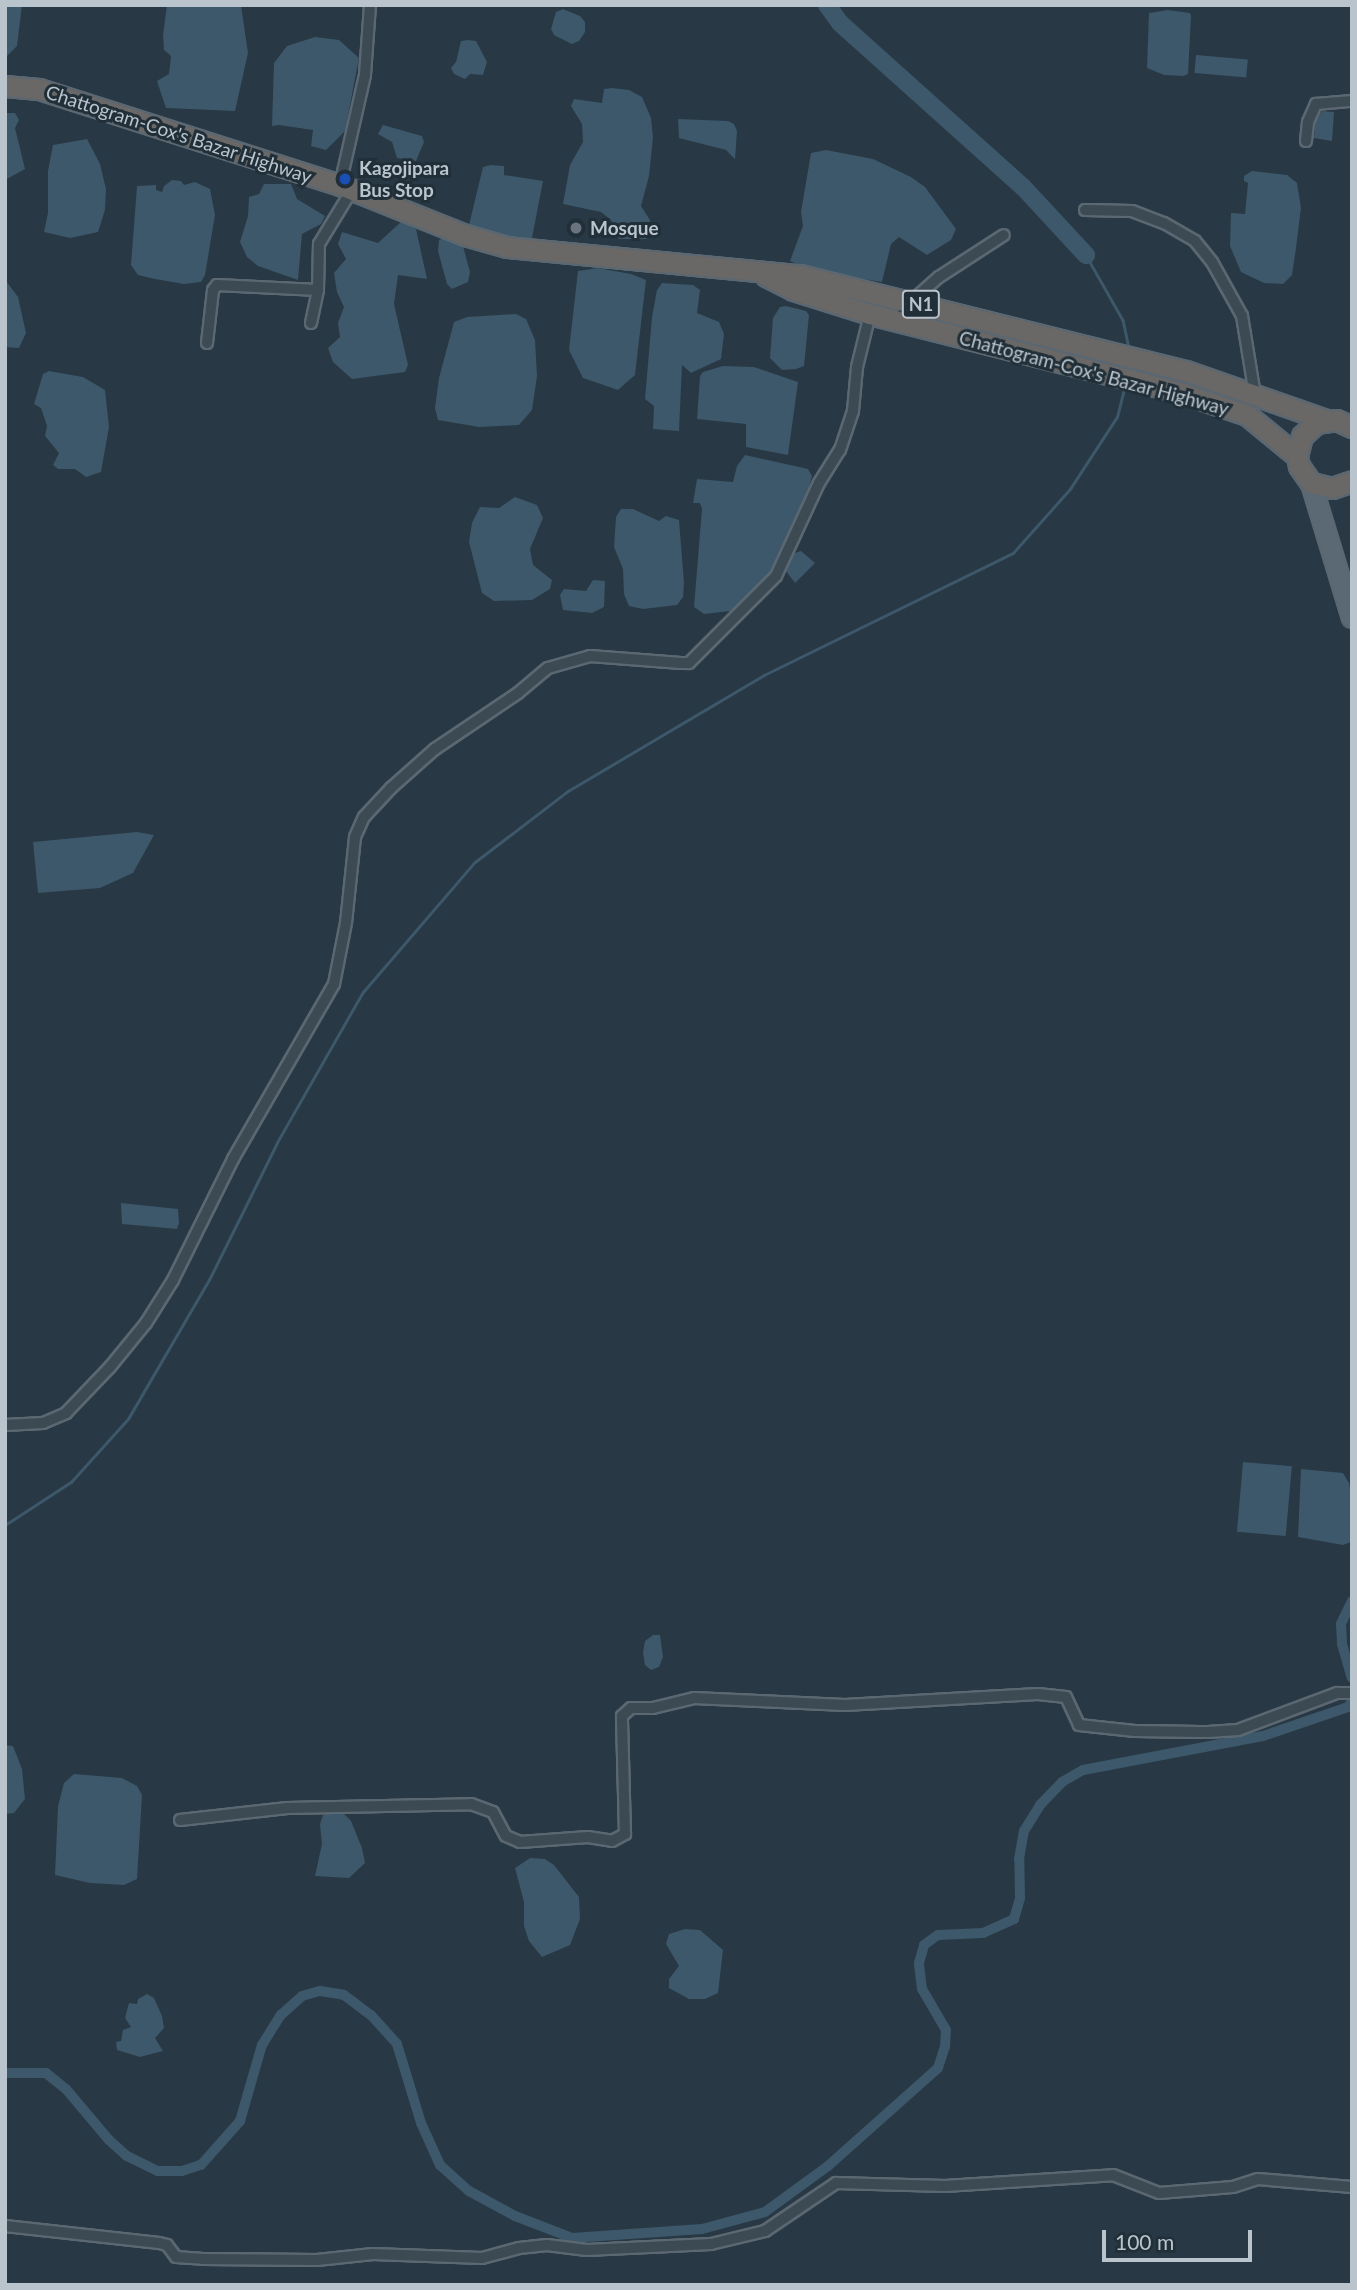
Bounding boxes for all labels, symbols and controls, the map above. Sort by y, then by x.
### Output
street label: Chattogram-Cox's Bazar Highway [43,80,315,188]
place label: Kagojipara Bus Stop [359,157,449,201]
marker: Kagojipara Bus Stop [337,171,353,187]
place label: Mosque [590,217,659,239]
marker: Mosque [568,220,584,236]
road number: N1 [902,290,940,318]
street label: Chattogram-Cox's Bazar Highway [956,326,1232,420]
scale bar [1105,2216,1256,2260]
text: 100 m [1115,2229,1174,2254]

